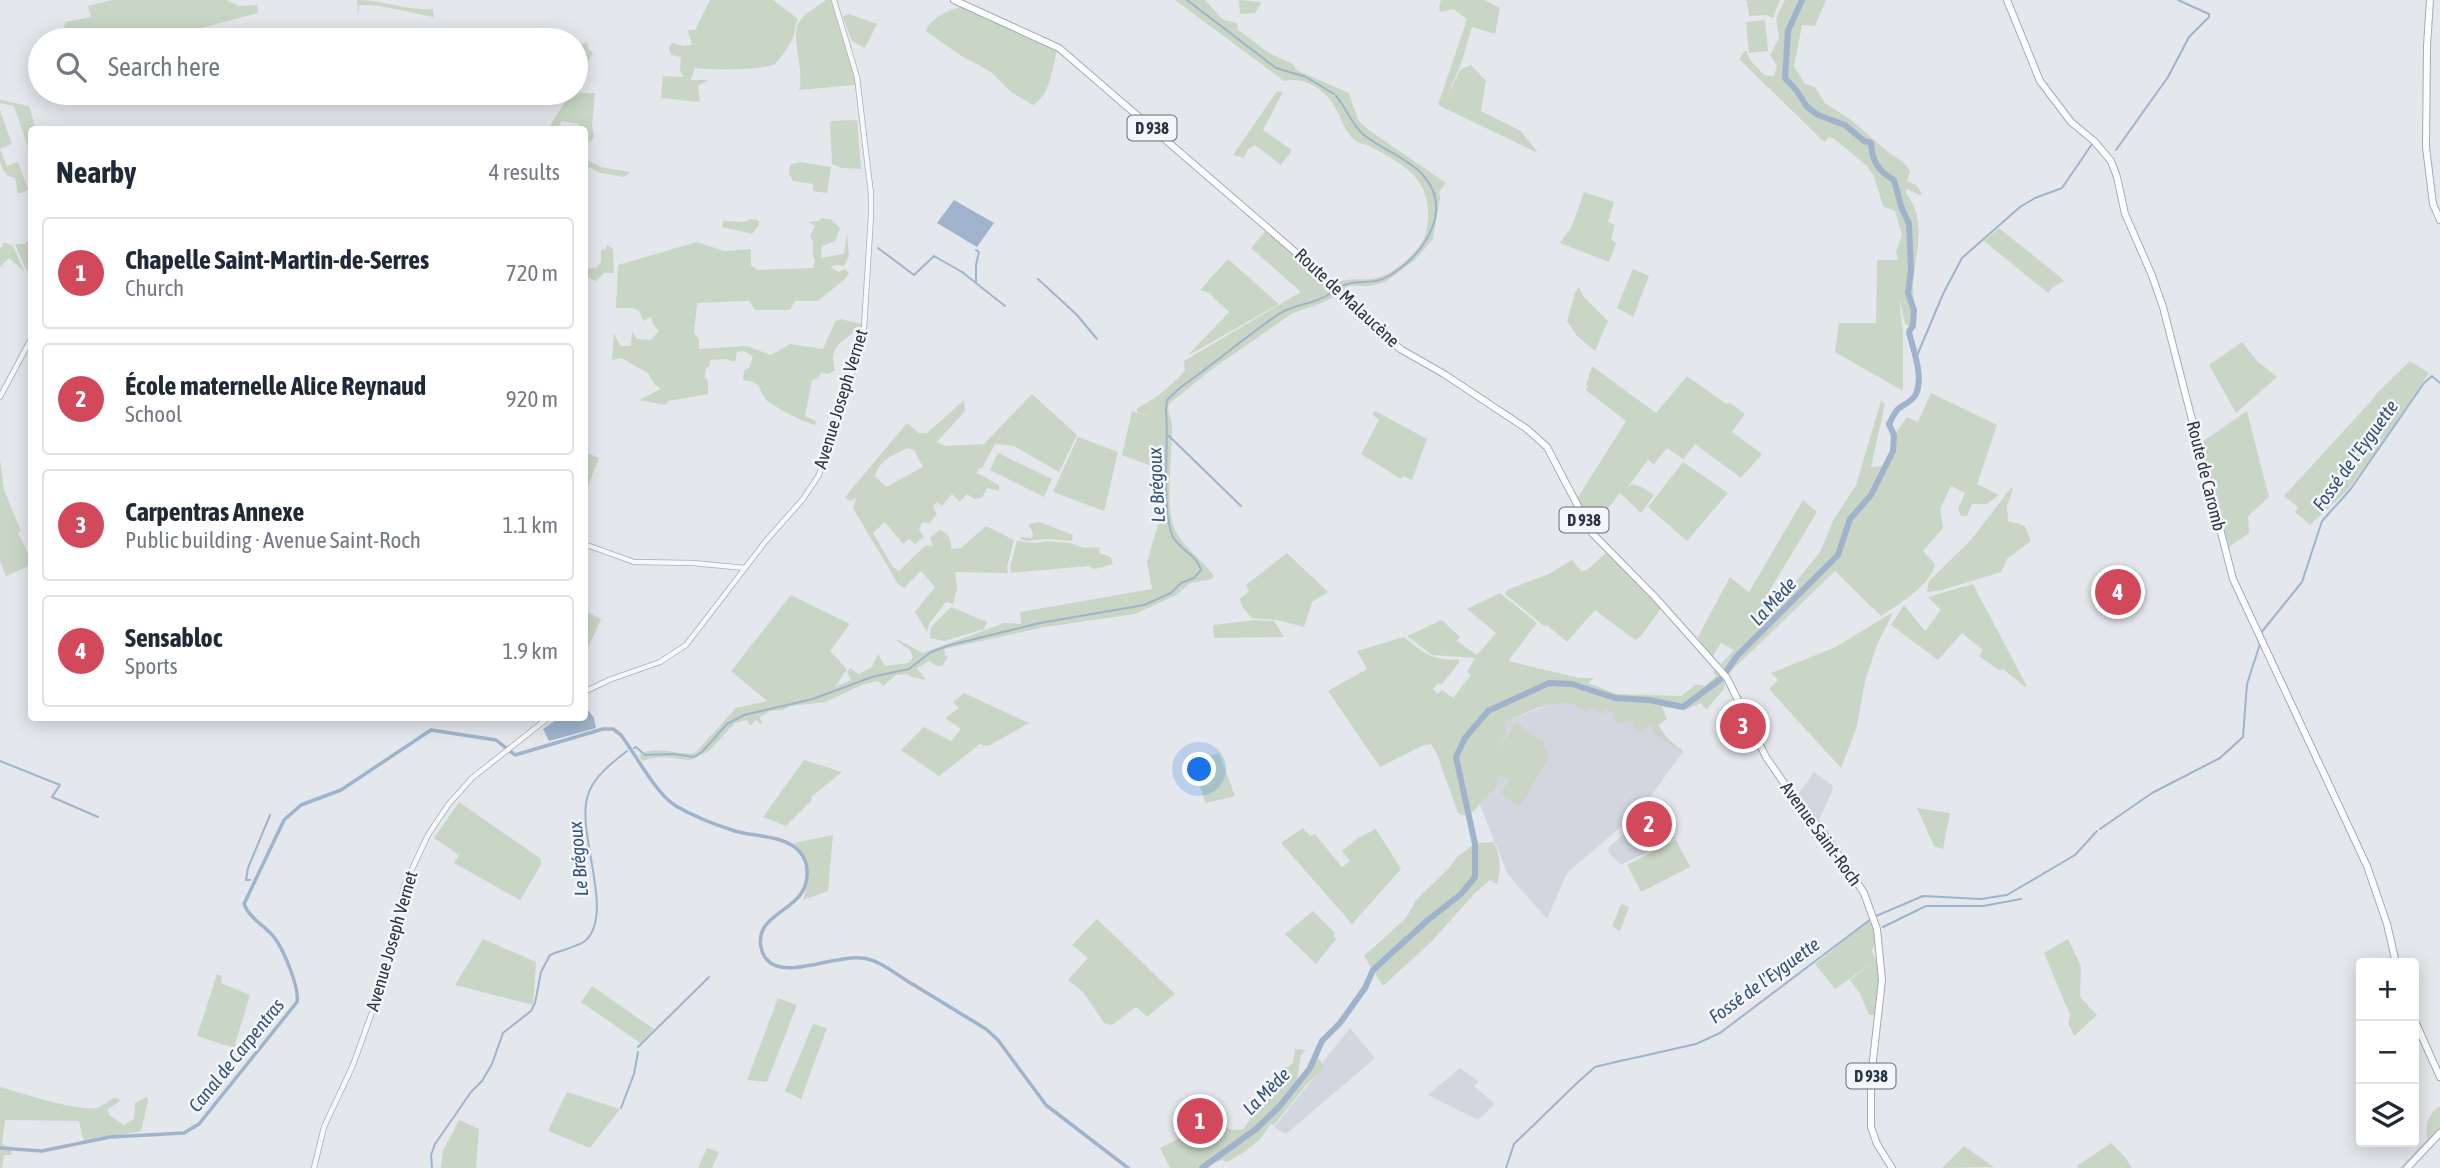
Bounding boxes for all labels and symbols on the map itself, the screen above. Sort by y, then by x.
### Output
road number: D 938 [1128,116,1176,140]
street label: Route de Malaucène [1291,244,1404,351]
street label: Avenue Joseph Vernet [809,327,872,471]
water label: Fossé de l'Eyguette [2308,395,2402,515]
street label: Route de Caromb [2183,419,2230,533]
water label: Le Brégoux [1143,447,1169,523]
road number: D 938 [1560,508,1608,533]
pin: 4 [2095,566,2141,618]
water label: La Mède [1745,573,1801,629]
pin: 3 [1720,700,1766,752]
your location [1182,752,1216,786]
street label: Avenue Saint-Roch [1777,778,1866,890]
pin: 2 [1626,798,1672,850]
water label: Le Brégoux [564,820,592,897]
street label: Avenue Joseph Vernet [361,868,422,1013]
water label: Fossé de l'Eyguette [1704,933,1824,1027]
water label: Canal de Carpentras [184,994,289,1116]
water label: La Mède [1238,1063,1294,1119]
road number: D 938 [1846,1064,1896,1088]
pin: 1 [1177,1095,1223,1147]

